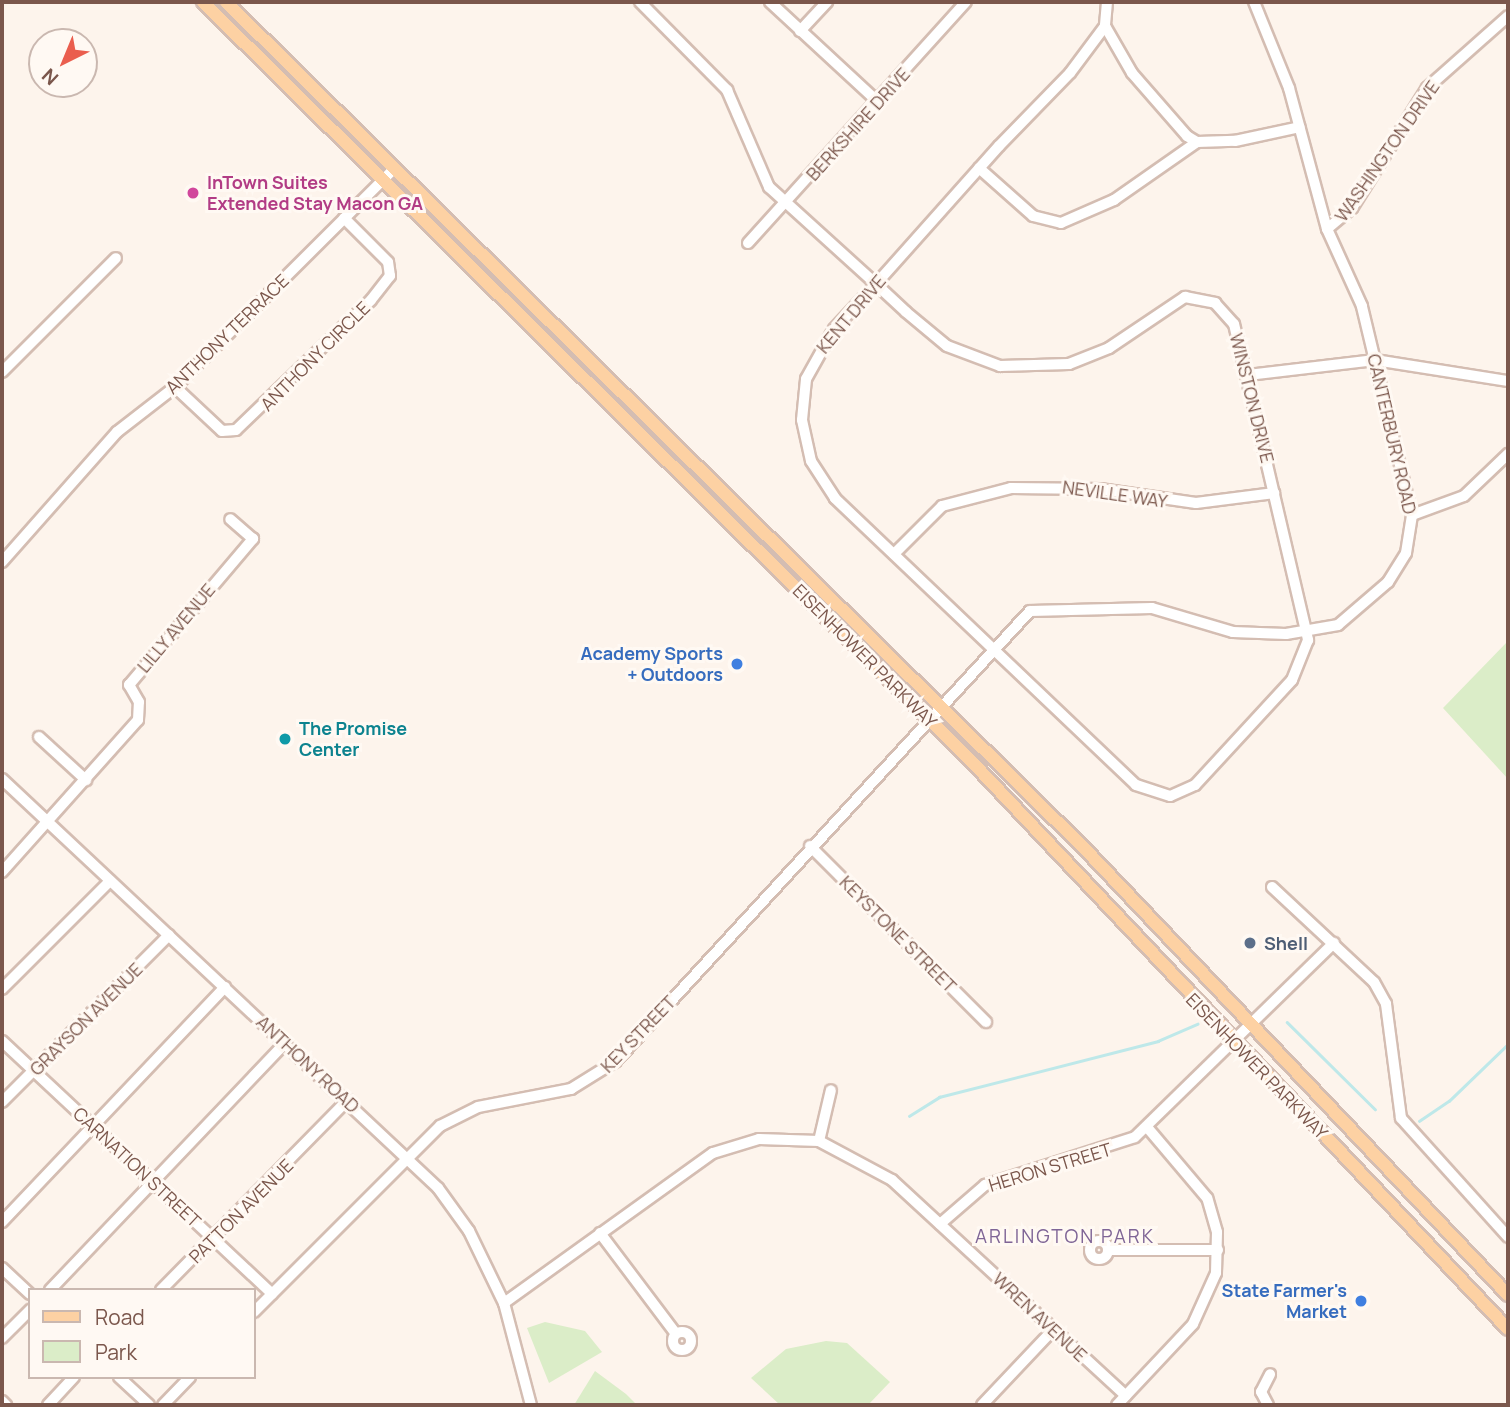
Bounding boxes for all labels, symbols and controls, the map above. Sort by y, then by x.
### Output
north arrow [28,28,98,98]
text: N [36,63,64,91]
street label: BERKSHIRE DRIVE [802,63,914,185]
street label: WASHINGTON DRIVE [1330,76,1444,226]
place label: InTown Suites Extended Stay Macon GA [207,172,423,214]
marker: InTown Suites Extended Stay Macon GA [185,185,201,201]
street label: ANTHONY TERRACE [161,269,293,399]
street label: KENT DRIVE [812,270,890,358]
street label: ANTHONY CIRCLE [256,297,374,415]
street label: WINSTON DRIVE [1225,331,1279,465]
street label: CANTERBURY ROAD [1363,351,1421,517]
street label: NEVILLE WAY [1061,476,1169,512]
street label: LILLY AVENUE [132,579,220,677]
street label: EISENHOWER PARKWAY [789,580,941,732]
place label: Academy Sports + Outdoors [580,643,723,686]
marker: Academy Sports + Outdoors [729,656,745,672]
place label: The Promise Center [299,718,407,760]
marker: The Promise Center [277,731,293,747]
street label: KEYSTONE STREET [835,871,961,997]
place label: Shell [1264,932,1308,954]
marker: Shell [1242,935,1258,951]
street label: GRAYSON AVENUE [25,958,147,1080]
street label: EISENHOWER PARKWAY [1182,989,1332,1143]
street label: KEY STREET [596,991,680,1077]
street label: ANTHONY ROAD [252,1011,364,1117]
street label: CARNATION STREET [69,1102,205,1232]
street label: HERON STREET [986,1138,1114,1196]
street label: PATTON AVENUE [184,1154,298,1268]
district label: ARLINGTON PARK [977,1226,1153,1248]
street label: WREN AVENUE [988,1268,1092,1366]
place label: State Farmer's Market [1222,1280,1347,1322]
legend [28,1288,256,1379]
marker: State Farmer's Market [1353,1293,1369,1309]
text: Road [95,1303,145,1331]
text: Park [95,1338,137,1366]

